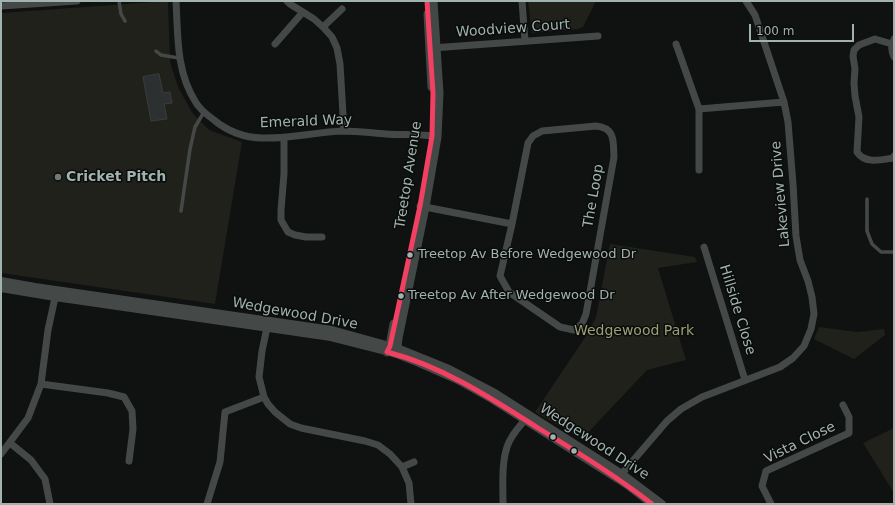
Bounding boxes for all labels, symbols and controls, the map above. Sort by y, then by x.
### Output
scale bar [751,16,856,42]
street label: Woodview Court [455,17,571,41]
text: 100 m [756,24,794,38]
street label: Emerald Way [260,112,352,132]
street label: Treetop Avenue [392,120,426,230]
street label: Lakeview Drive [768,140,794,248]
street label: The Loop [580,163,608,229]
place label: Cricket Pitch [66,169,166,185]
marker: Cricket Pitch [53,172,63,182]
place label: Treetop Av Before Wedgewood Dr [418,247,636,263]
marker: Treetop Av Before Wedgewood Dr [405,250,415,260]
street label: Hillside Close [715,263,759,357]
place label: Treetop Av After Wedgewood Dr [408,288,615,304]
marker: Treetop Av After Wedgewood Dr [396,291,406,301]
street label: Wedgewood Drive [231,295,359,333]
park label: Wedgewood Park [574,323,694,339]
street label: Wedgewood Drive [536,400,652,484]
street label: Vista Close [762,419,838,467]
unlabelled marker [548,432,558,442]
unlabelled marker [569,446,579,456]

